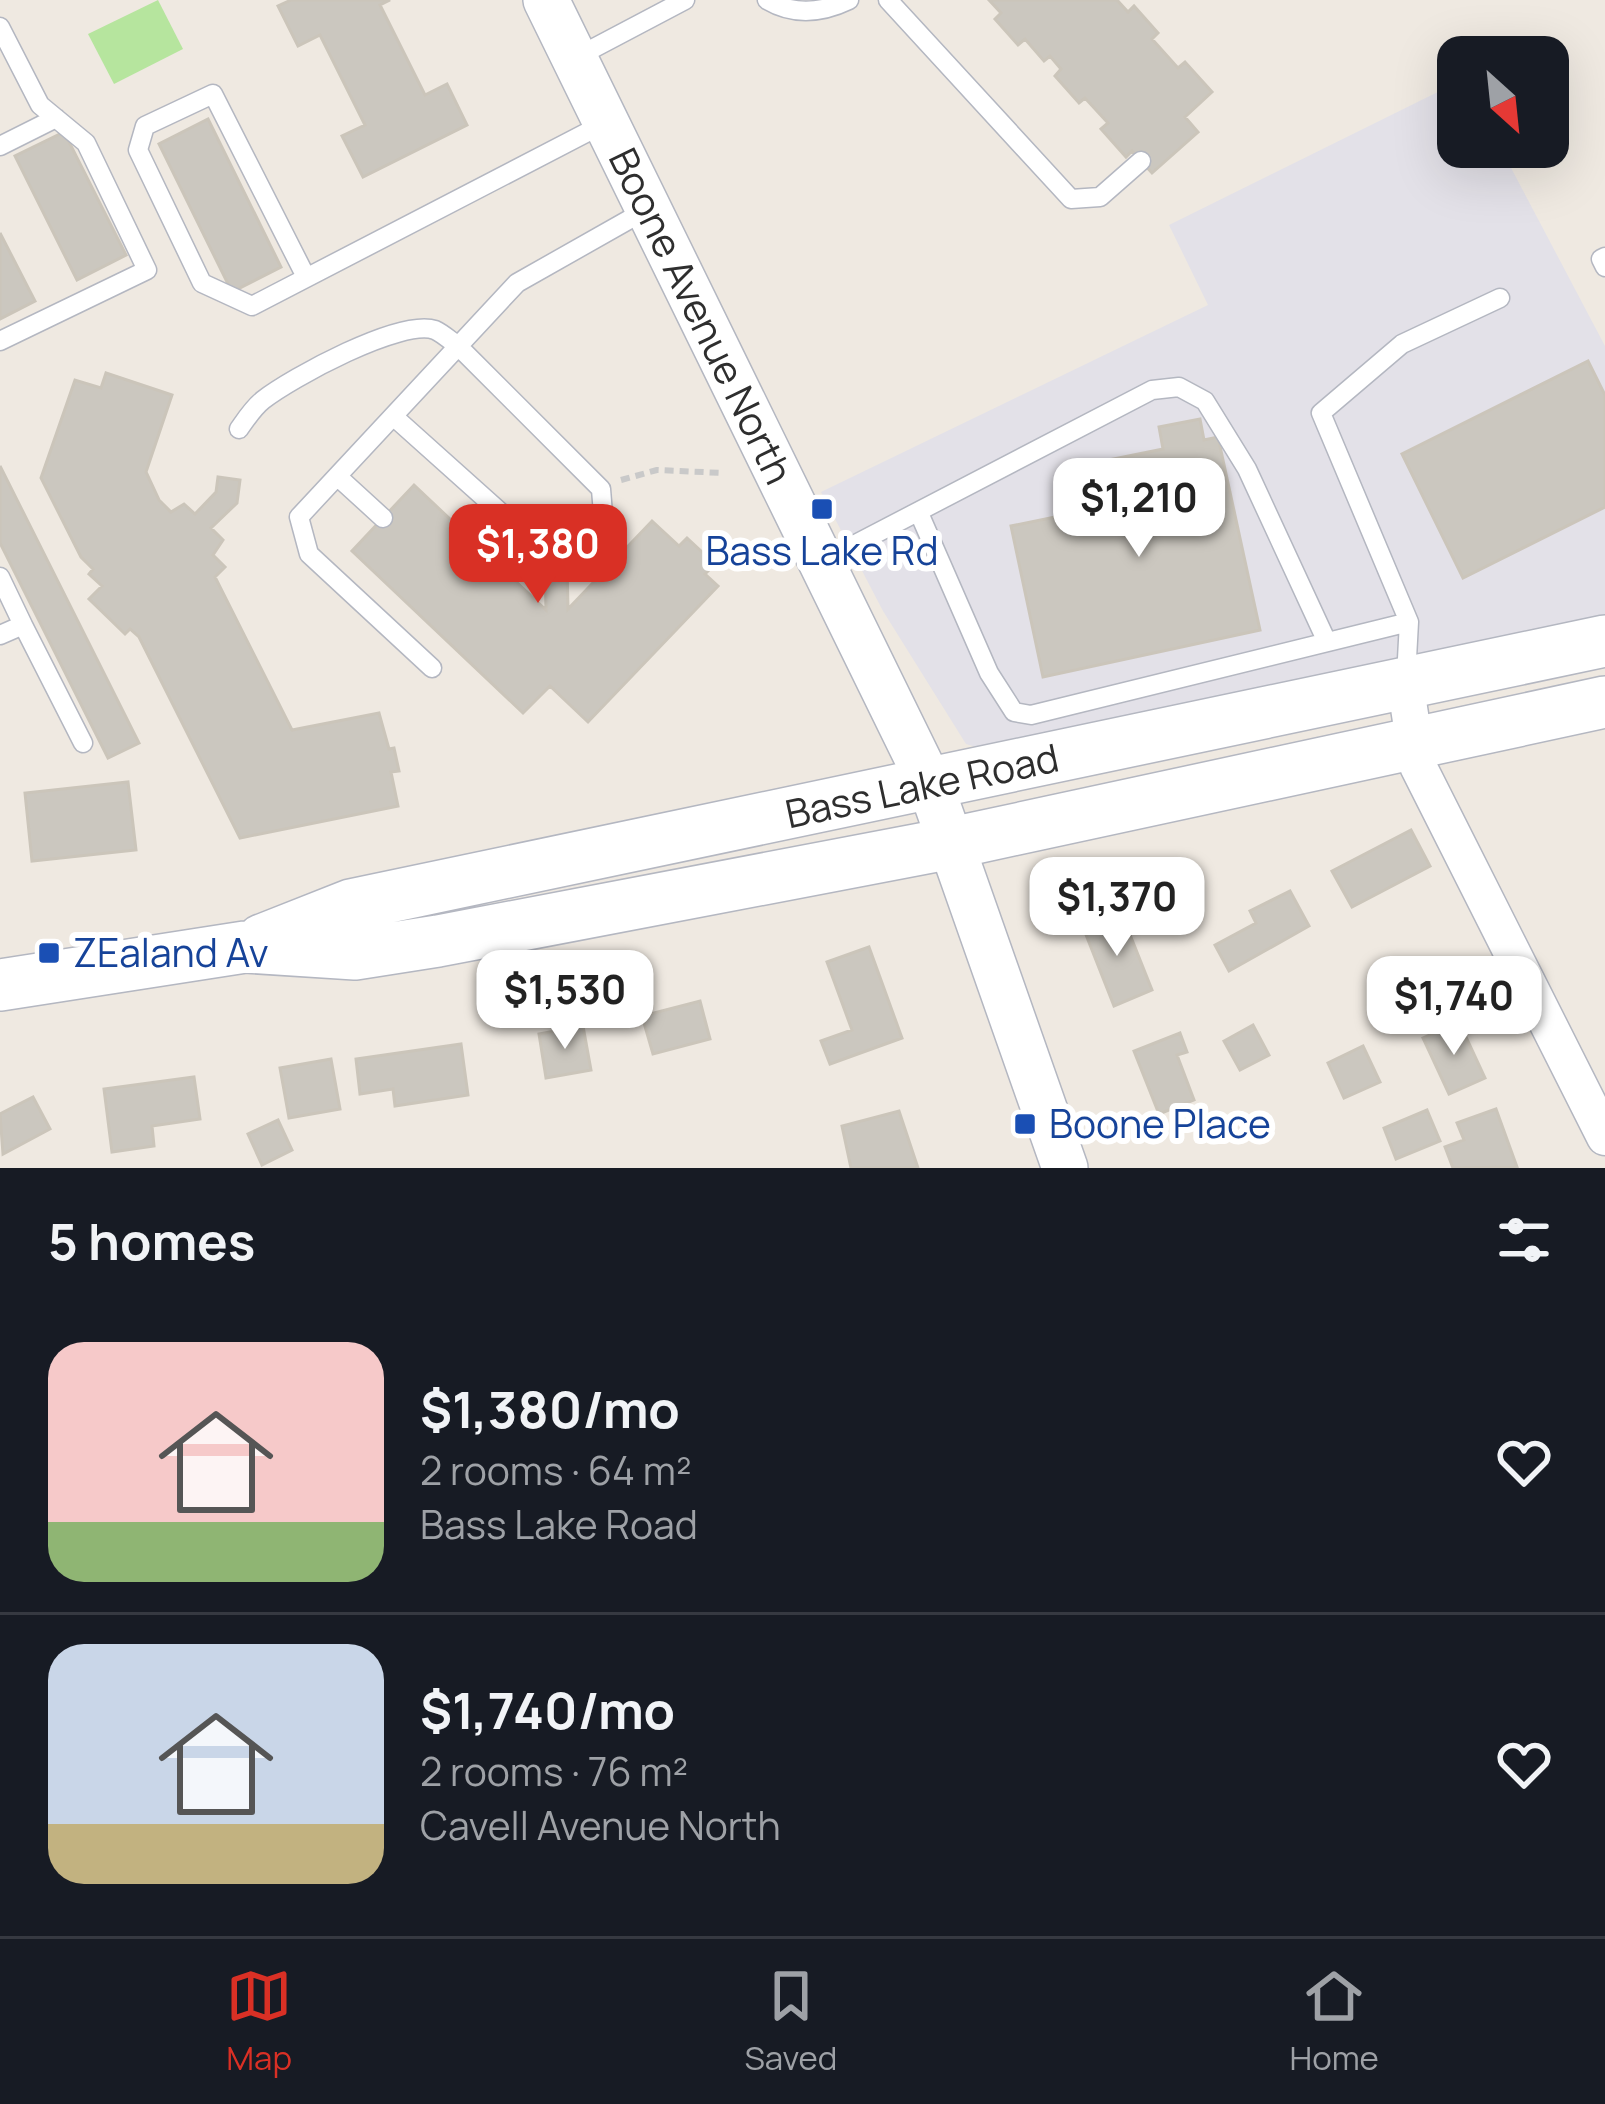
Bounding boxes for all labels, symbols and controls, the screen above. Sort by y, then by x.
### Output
north arrow [1437,36,1569,168]
map controls [1437,36,1569,168]
street label: Boone Avenue North [597,139,807,493]
pin: $1,210 [1041,458,1237,560]
text: $1,210 [1080,470,1198,524]
marker: Bass Lake Rd [809,496,835,522]
pin: $1,380 [440,504,636,606]
text: $1,380 [476,516,600,570]
place label: Bass Lake Rd [705,523,939,577]
street label: Bass Lake Road [780,730,1063,840]
pin: $1,370 [1019,857,1215,959]
text: $1,370 [1057,869,1178,923]
place label: ZEaland Av [73,925,269,979]
marker: ZEaland Av [36,940,62,966]
pin: $1,530 [467,950,663,1052]
pin: $1,740 [1356,956,1552,1058]
text: $1,530 [503,962,627,1016]
text: $1,740 [1394,968,1514,1022]
place label: Boone Place [1049,1096,1271,1150]
marker: Boone Place [1012,1111,1038,1137]
text: 5 homes [48,1206,255,1275]
icon: filters [1491,1207,1557,1273]
text: $1,380/mo [420,1374,680,1443]
icon: home [144,1390,288,1534]
icon: heart [1491,1429,1557,1495]
text: 2 rooms · 64 m² [420,1443,691,1497]
text: Bass Lake Road [420,1497,698,1551]
text: $1,740/mo [420,1675,675,1744]
icon: home [144,1692,288,1836]
icon: heart [1491,1731,1557,1797]
text: 2 rooms · 76 m² [420,1744,688,1798]
text: Cavell Avenue North [420,1798,781,1852]
tab: Map [226,1963,292,2080]
tab: Saved [744,1963,837,2080]
tab: Home [1290,1963,1379,2080]

